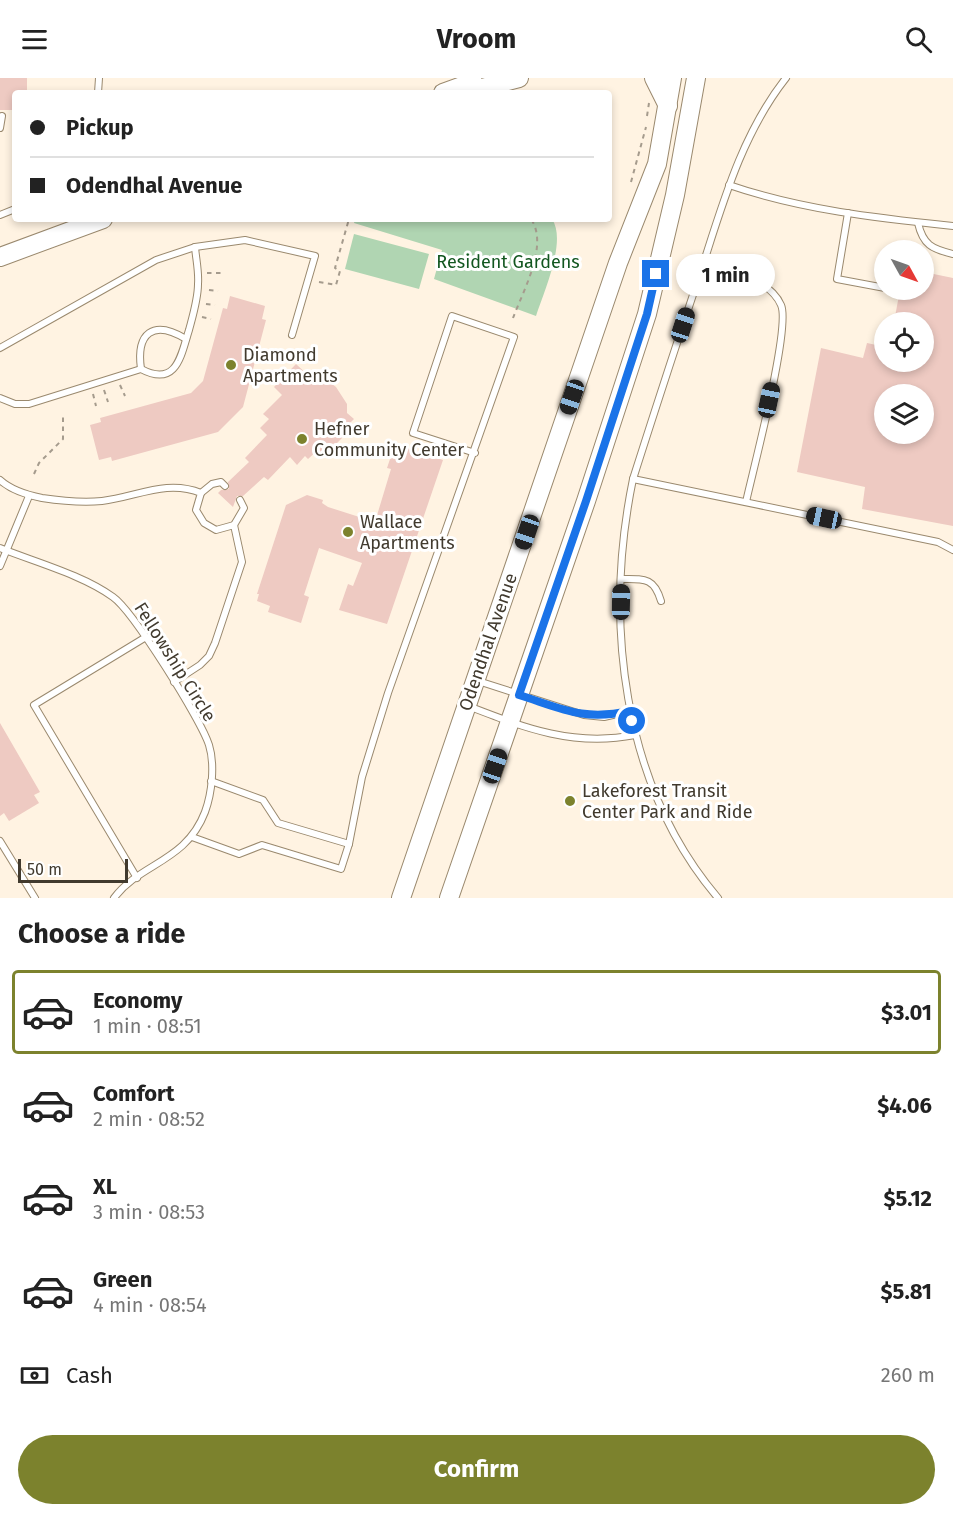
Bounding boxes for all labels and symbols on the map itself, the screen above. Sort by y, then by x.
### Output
north arrow [874,240,934,300]
park label: Resident Gardens [436,251,580,273]
callout: 1 min [677,253,776,295]
route end [642,260,669,287]
car [669,305,697,345]
place label: Diamond Apartments [243,344,338,387]
marker: Diamond Apartments [224,358,238,372]
car [558,377,586,417]
car [756,381,782,419]
place label: Hefner Community Center [314,418,464,461]
marker: Hefner Community Center [295,432,309,446]
car [805,505,843,531]
place label: Wallace Apartments [360,511,455,554]
car [513,512,541,552]
marker: Wallace Apartments [341,525,355,539]
street label: Odendhal Avenue [454,570,522,714]
car [612,584,630,620]
street label: Fellowship Circle [129,598,221,726]
route start [618,707,645,734]
car [481,746,509,786]
place label: Lakeforest Transit Center Park and Ride [582,780,752,823]
marker: Lakeforest Transit Center Park and Ride [563,794,577,808]
scale bar [18,856,128,884]

